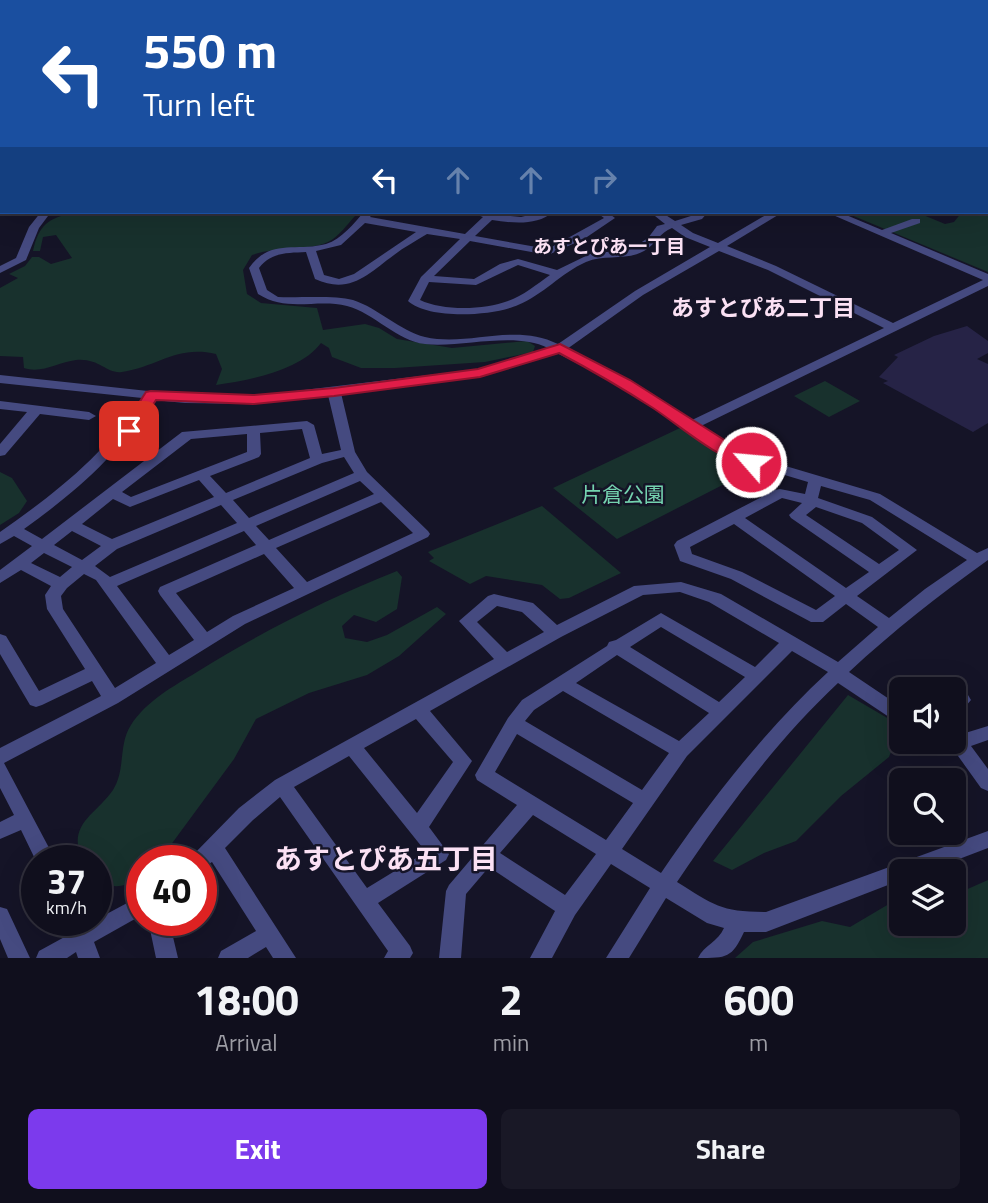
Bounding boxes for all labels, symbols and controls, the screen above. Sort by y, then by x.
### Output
text: 550 m [143,12,277,87]
icon: left [28,28,119,119]
text: Turn left [143,80,255,128]
icon: left [366,161,404,199]
icon: ahead [439,161,477,199]
icon: ahead [512,161,550,199]
icon: right [585,161,623,199]
district label: あすとぴあ一丁目 [533,231,685,260]
district label: あすとぴあ二丁目 [671,290,855,325]
pin [99,401,159,461]
icon: arrive [110,412,148,450]
position arrow [714,425,788,499]
park label: 片倉公園 [581,478,665,510]
map controls [889,677,966,936]
button: sound [889,677,966,754]
button: search [889,768,966,845]
district label: あすとぴあ五丁目 [274,837,498,880]
speed limit sign: 40 [126,845,217,936]
text: 37 [47,854,86,908]
button: layers [889,859,966,936]
text: km/h [46,894,87,921]
text: 18:00 [194,967,299,1031]
text: 2 [499,967,523,1031]
text: 600 [723,967,794,1031]
text: Arrival [215,1025,278,1060]
text: min [493,1025,529,1060]
text: m [749,1025,768,1060]
button: Exit [28,1109,487,1189]
button: Share [501,1109,960,1189]

